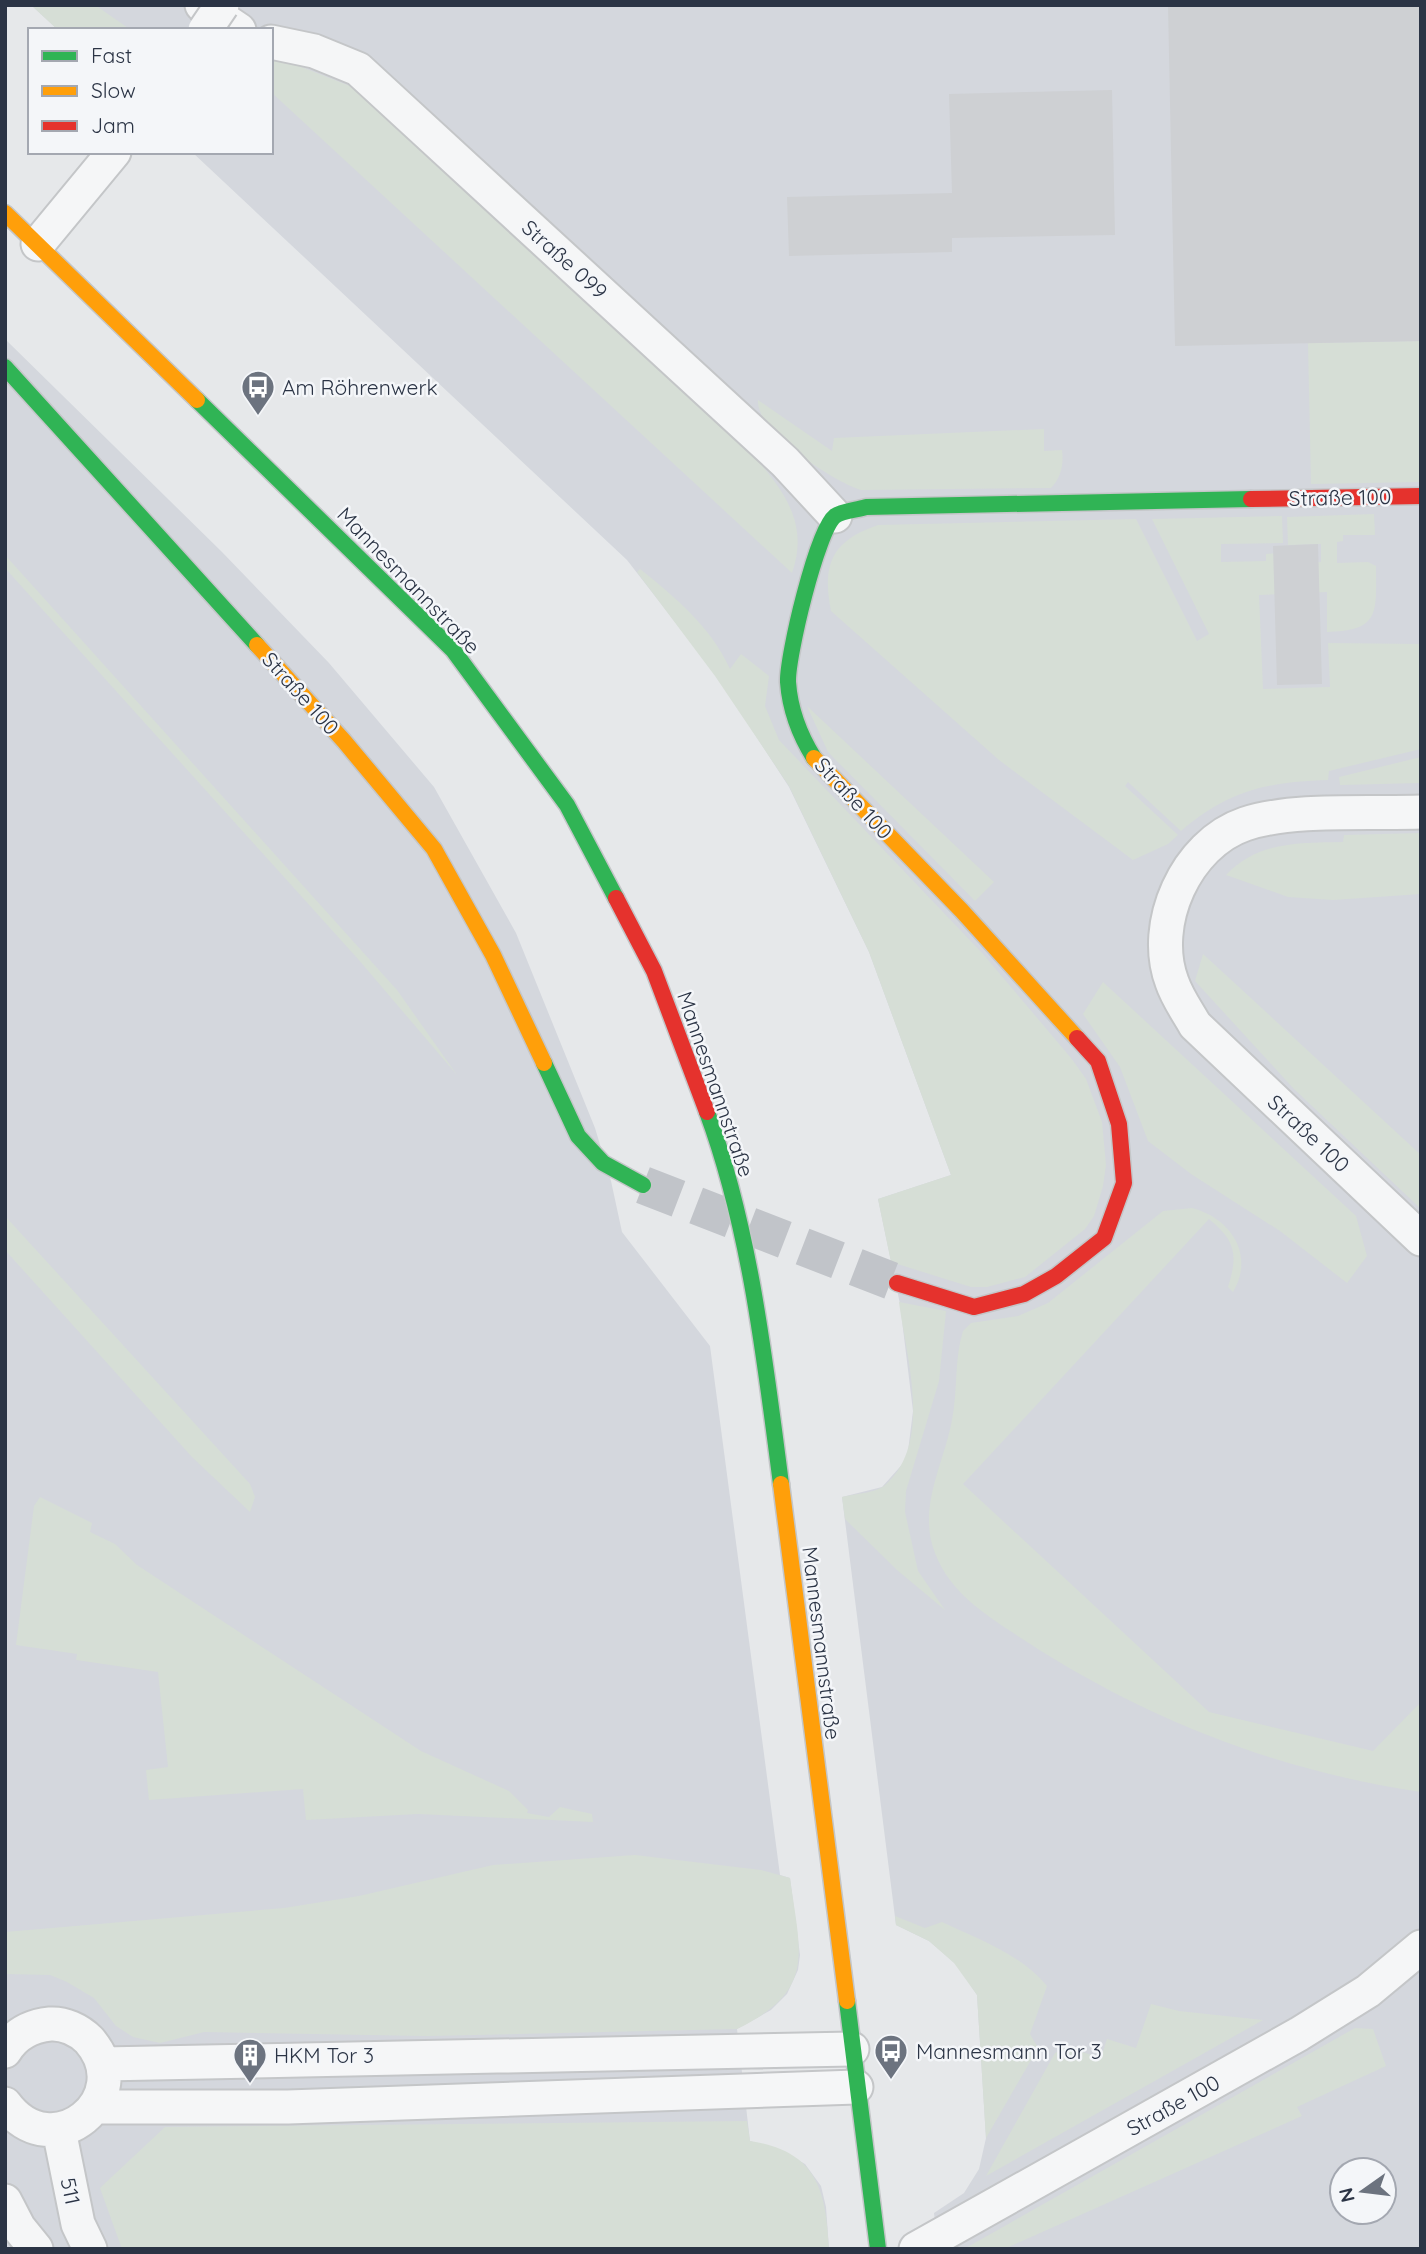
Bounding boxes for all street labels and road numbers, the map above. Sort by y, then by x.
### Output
street label: Straße 099 [517,214,613,304]
street label: Straße 100 [1288,483,1392,511]
street label: Mannesmannstraße [332,501,486,659]
street label: Straße 100 [257,646,345,740]
street label: Straße 100 [810,752,898,844]
street label: Mannesmannstraße [672,988,760,1180]
street label: Straße 100 [1263,1089,1355,1177]
street label: Mannesmannstraße [797,1545,847,1741]
street label: Straße 100 [1122,2069,1224,2141]
street label: 511 [55,2175,87,2207]

